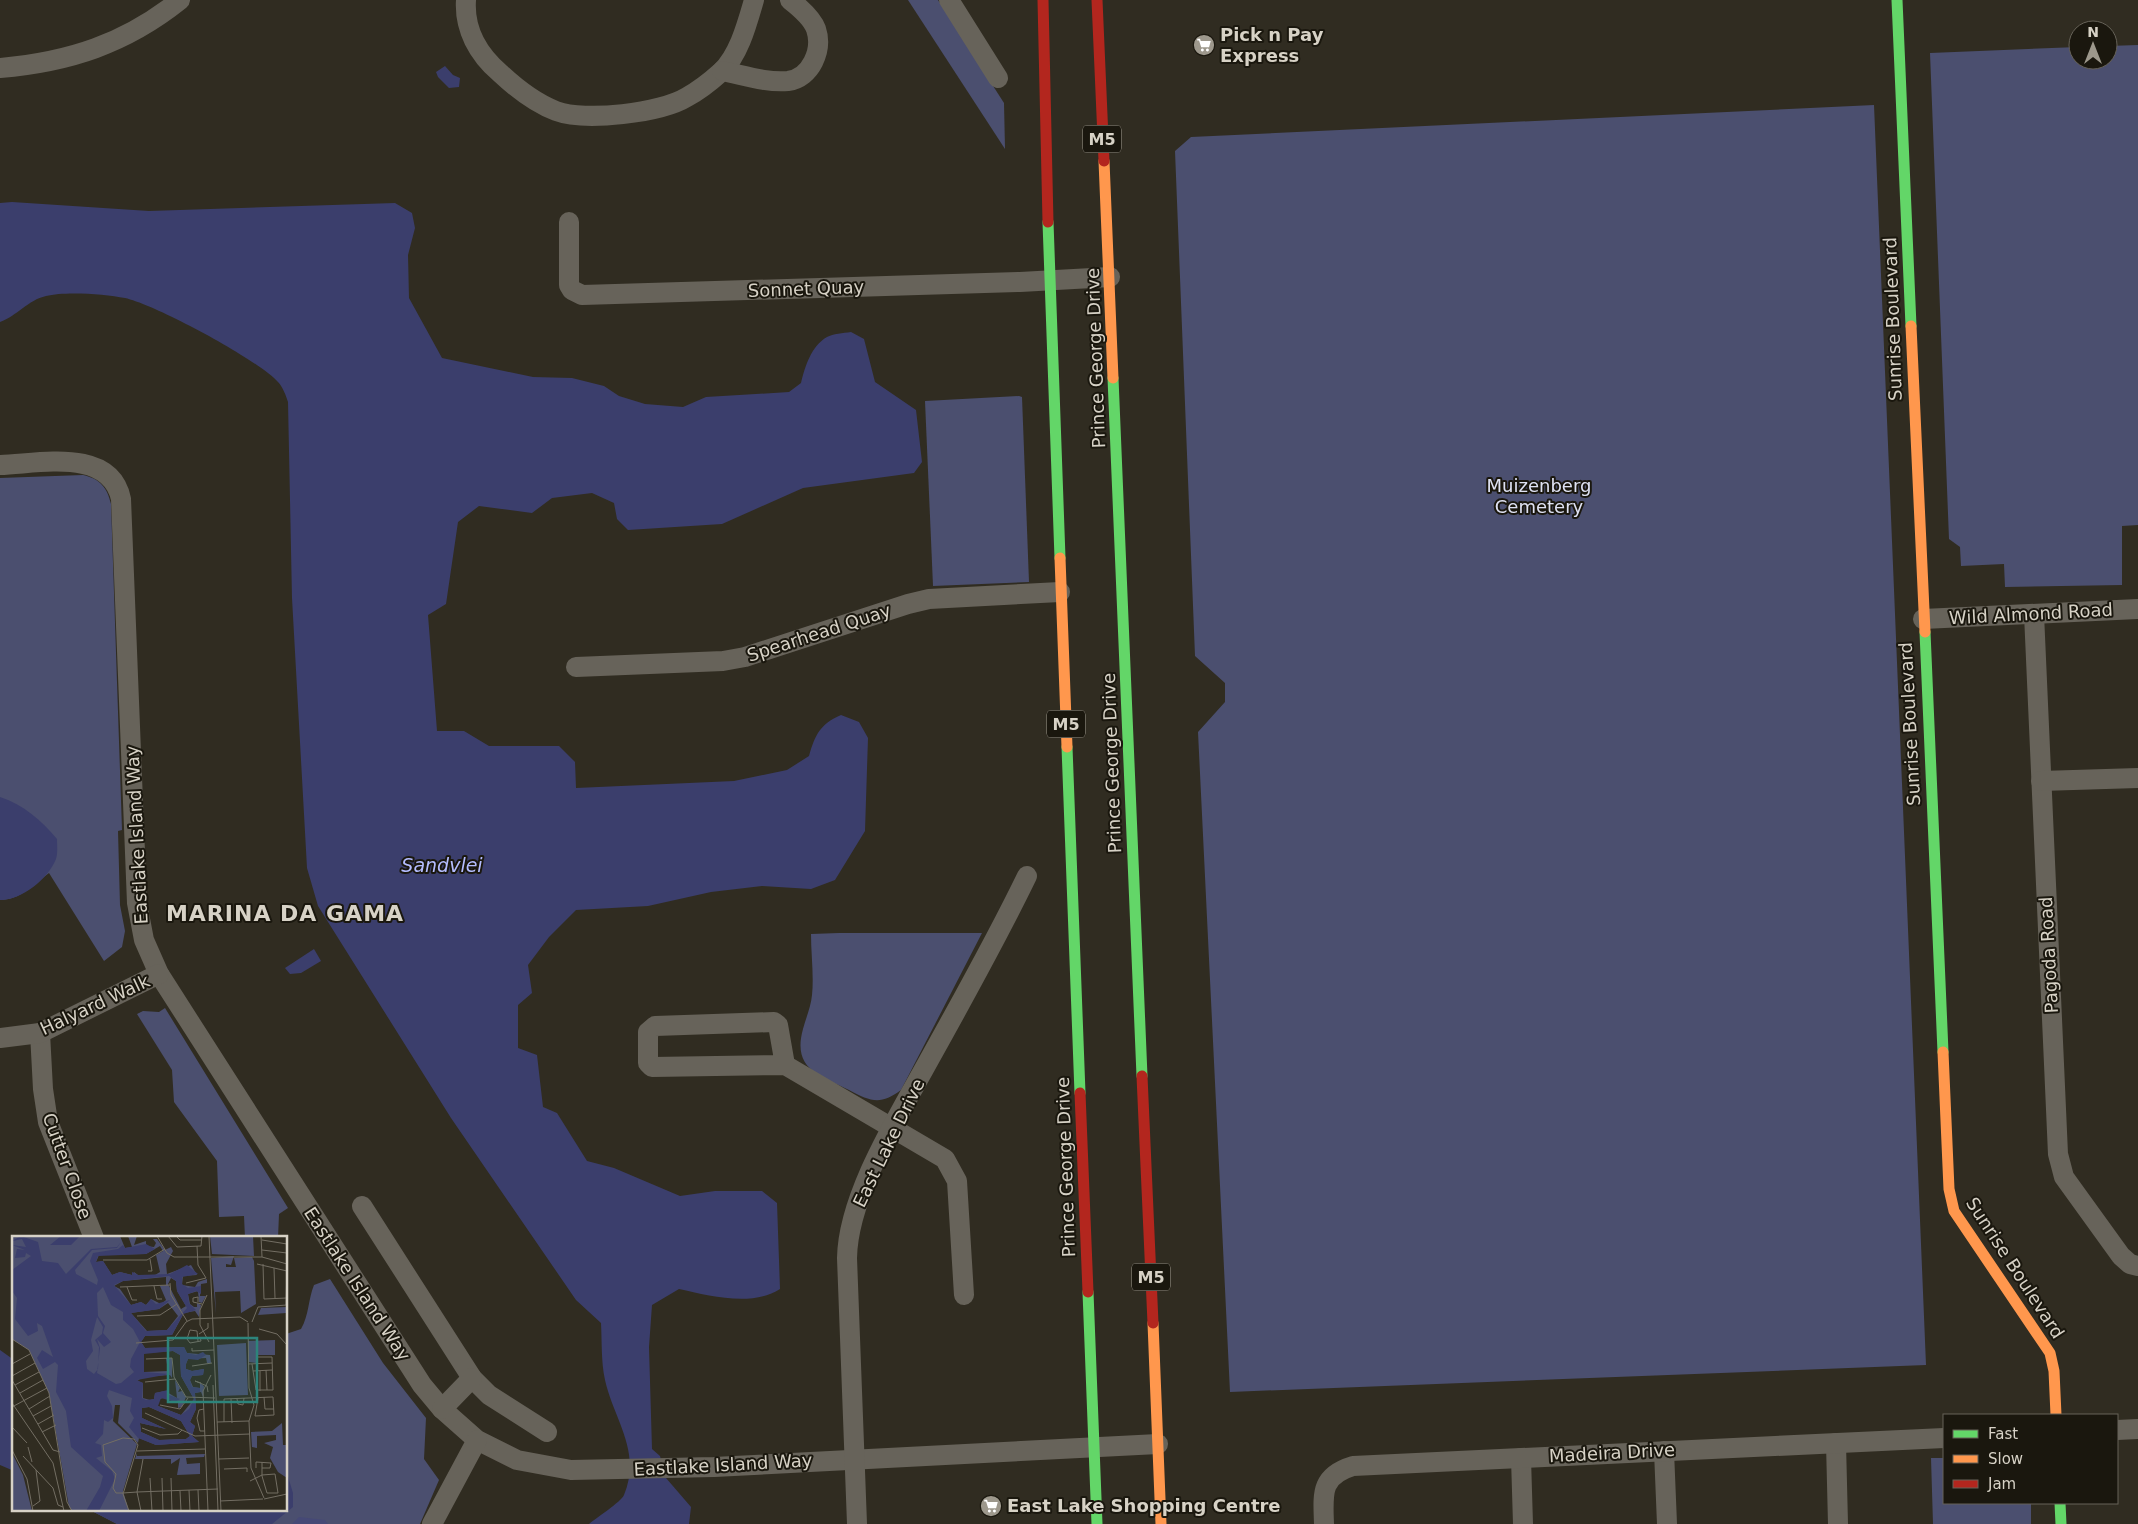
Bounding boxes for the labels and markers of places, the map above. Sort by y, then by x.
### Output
place label: Pick n Pay Express [1220,24,1324,66]
supermarket icon: Pick n Pay Express [1192,33,1216,57]
supermarket icon: East Lake Shopping Centre [979,1494,1003,1518]
place label: East Lake Shopping Centre [1007,1495,1281,1516]

